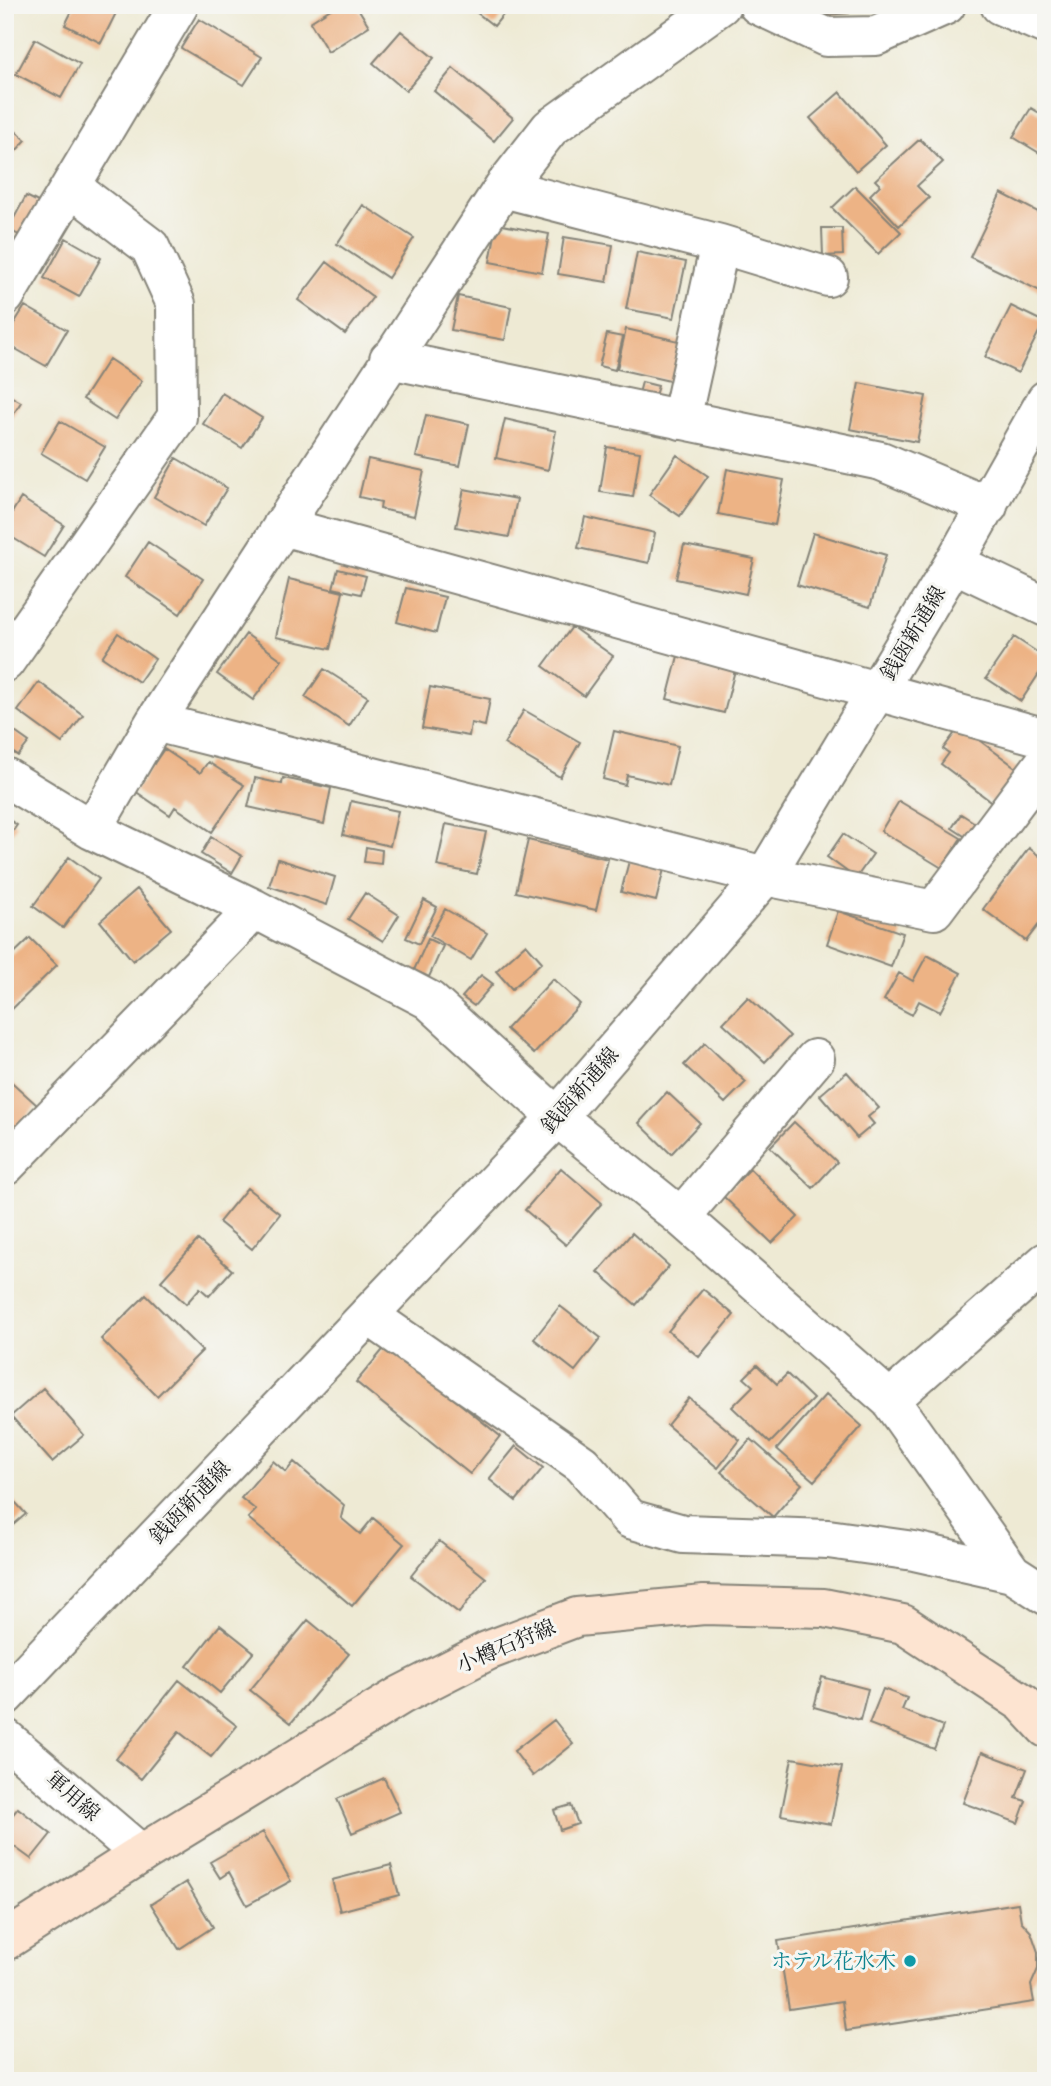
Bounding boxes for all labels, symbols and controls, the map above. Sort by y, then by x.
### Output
street label: 銭函新通線 [876,582,950,684]
street label: 銭函新通線 [537,1043,623,1137]
street label: 銭函新通線 [145,1456,235,1548]
street label: 小樽石狩線 [453,1614,559,1678]
street label: 軍用線 [41,1766,105,1826]
place label: ホテル花水木 [771,1949,896,1973]
marker: ホテル花水木 [902,1953,918,1969]

